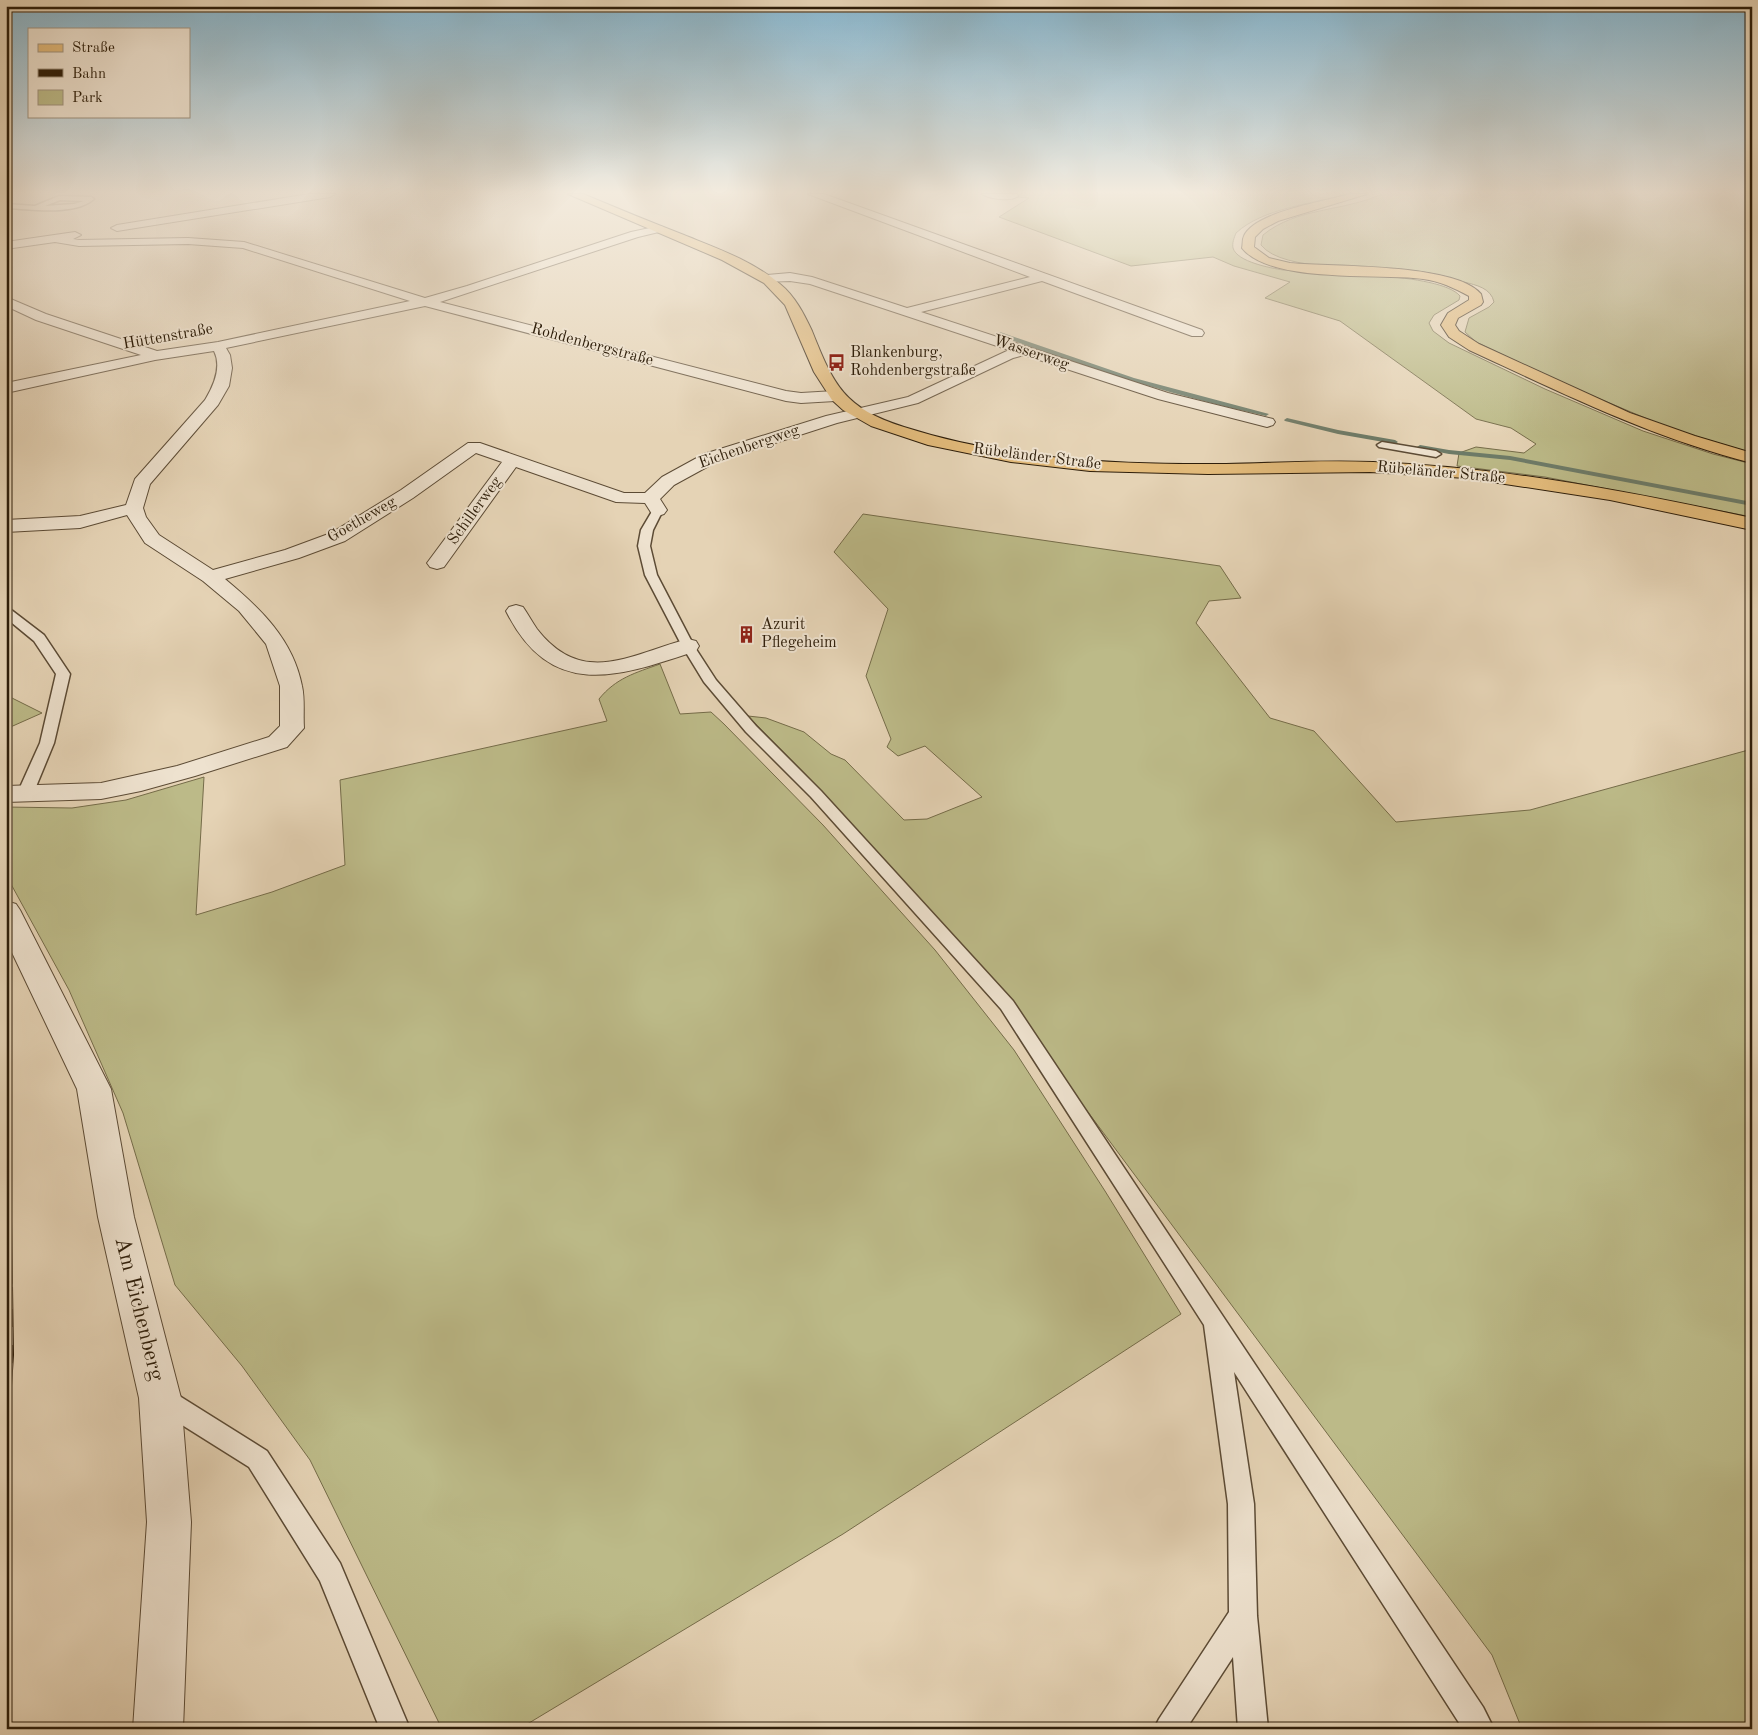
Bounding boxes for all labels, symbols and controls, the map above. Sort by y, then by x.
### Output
legend [28,28,190,118]
text: Straße [72,41,115,56]
text: Bahn [72,67,106,82]
text: Park [72,91,103,106]
street label: Hüttenstraße [122,321,214,353]
street label: Rohdenbergstraße [529,321,655,369]
street label: Wasserweg [991,333,1071,374]
place label: Blankenburg, Rohdenbergstraße [850,345,976,379]
bus stop icon: Blankenburg, Rohdenbergstraße [826,352,846,372]
street label: Eichenbergweg [697,422,802,472]
street label: Rübeländer Straße [972,441,1102,473]
street label: Rübeländer Straße [1376,459,1506,487]
street label: Schillerweg [445,474,505,548]
street label: Goetheweg [325,494,399,546]
place label: Azurit Pflegeheim [761,617,837,651]
building icon: Azurit Pflegeheim [737,624,757,644]
street label: Am Eichenberg [110,1235,168,1383]

